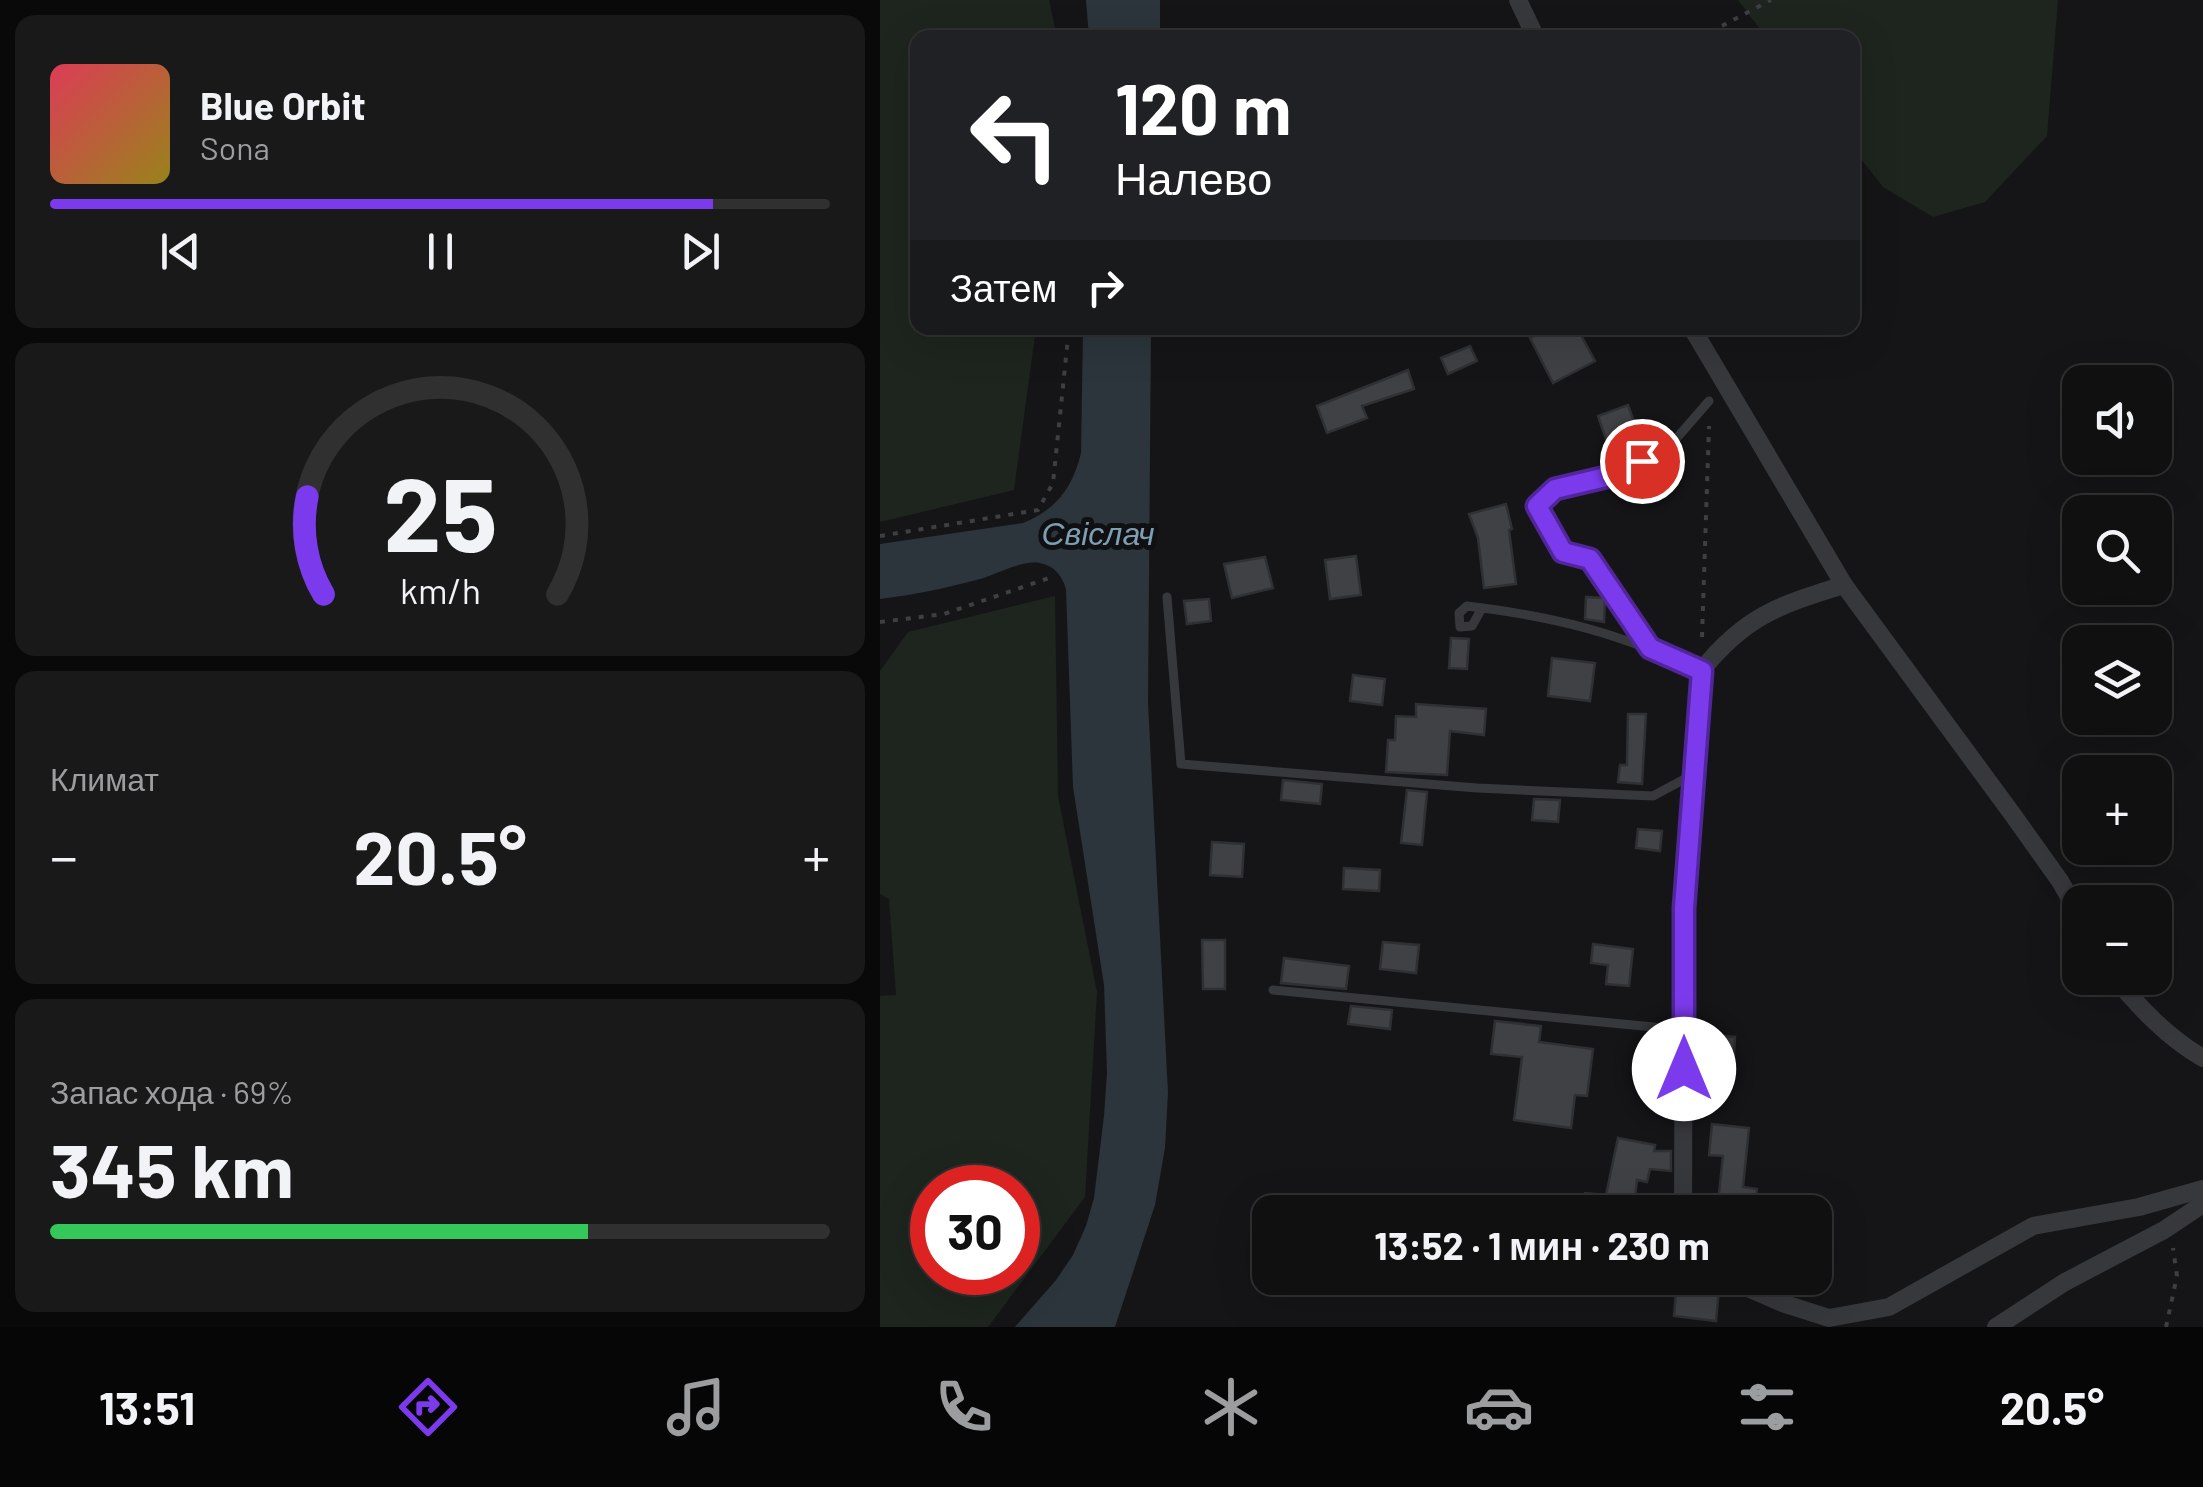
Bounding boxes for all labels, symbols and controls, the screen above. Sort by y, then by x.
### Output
text: 120 m [1115,65,1291,149]
icon: left [950,70,1080,200]
text: Blue Orbit [200,82,366,128]
text: Sona [200,128,270,166]
text: Налево [1115,150,1272,204]
icon: previous [153,224,208,279]
icon: pause [413,224,468,279]
icon: next [673,224,728,279]
icon: right [1078,260,1133,315]
text: Затем [950,264,1058,310]
map controls [2062,365,2172,995]
button: sound [2062,365,2172,475]
pin [1600,419,1685,504]
icon: arrive [1615,434,1670,489]
text: 25 [383,448,497,573]
button: search [2062,495,2172,605]
water label: Свіслач [1041,513,1155,551]
text: km/h [400,568,480,611]
button: layers [2062,625,2172,735]
button: + [2062,755,2172,865]
text: Климат [50,759,159,797]
text: 20.5° [353,810,527,900]
text: − [50,822,78,888]
text: + [802,822,830,888]
button: − [2062,885,2172,995]
position arrow [1632,1017,1736,1121]
text: Запас хода · 69% [50,1072,294,1110]
text: 345 km [50,1123,294,1213]
speed limit sign: 30 [910,1165,1040,1295]
text: 13:52 · 1 мин · 230 m [1374,1222,1710,1268]
icon: directions [393,1372,463,1442]
icon: music [661,1372,731,1442]
icon: phone [929,1372,999,1442]
icon: climate [1196,1372,1266,1442]
icon: car [1464,1372,1534,1442]
icon: filters [1732,1372,1802,1442]
text: 13:51 [99,1380,195,1434]
text: 20.5° [2000,1380,2104,1434]

